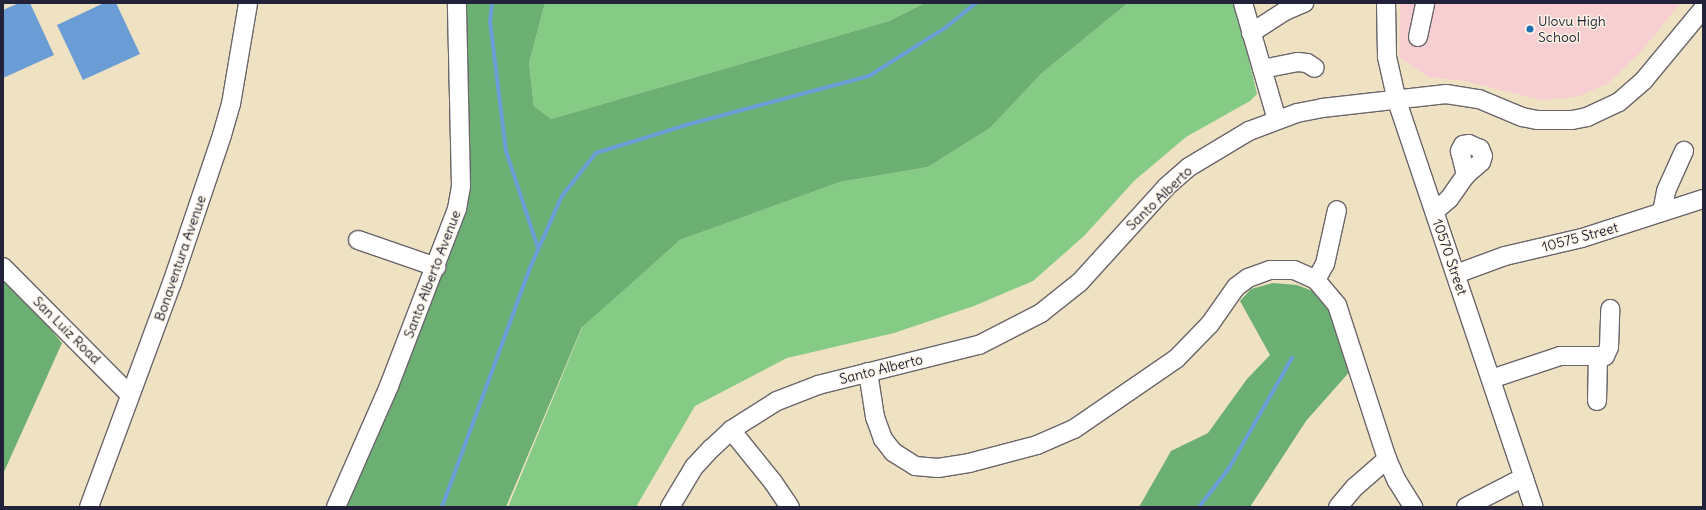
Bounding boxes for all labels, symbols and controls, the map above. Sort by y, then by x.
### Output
place label: Ulovu High School [1538,13,1606,46]
marker: Ulovu High School [1525,24,1535,34]
street label: Santo Alberto [1122,162,1196,234]
street label: Bonaventura Avenue [151,193,209,323]
street label: Santo Alberto Avenue [400,208,464,340]
street label: 10570 Street [1429,217,1471,297]
street label: 10575 Street [1540,219,1620,255]
street label: San Luiz Road [30,293,104,367]
street label: Santo Alberto [838,351,924,387]

